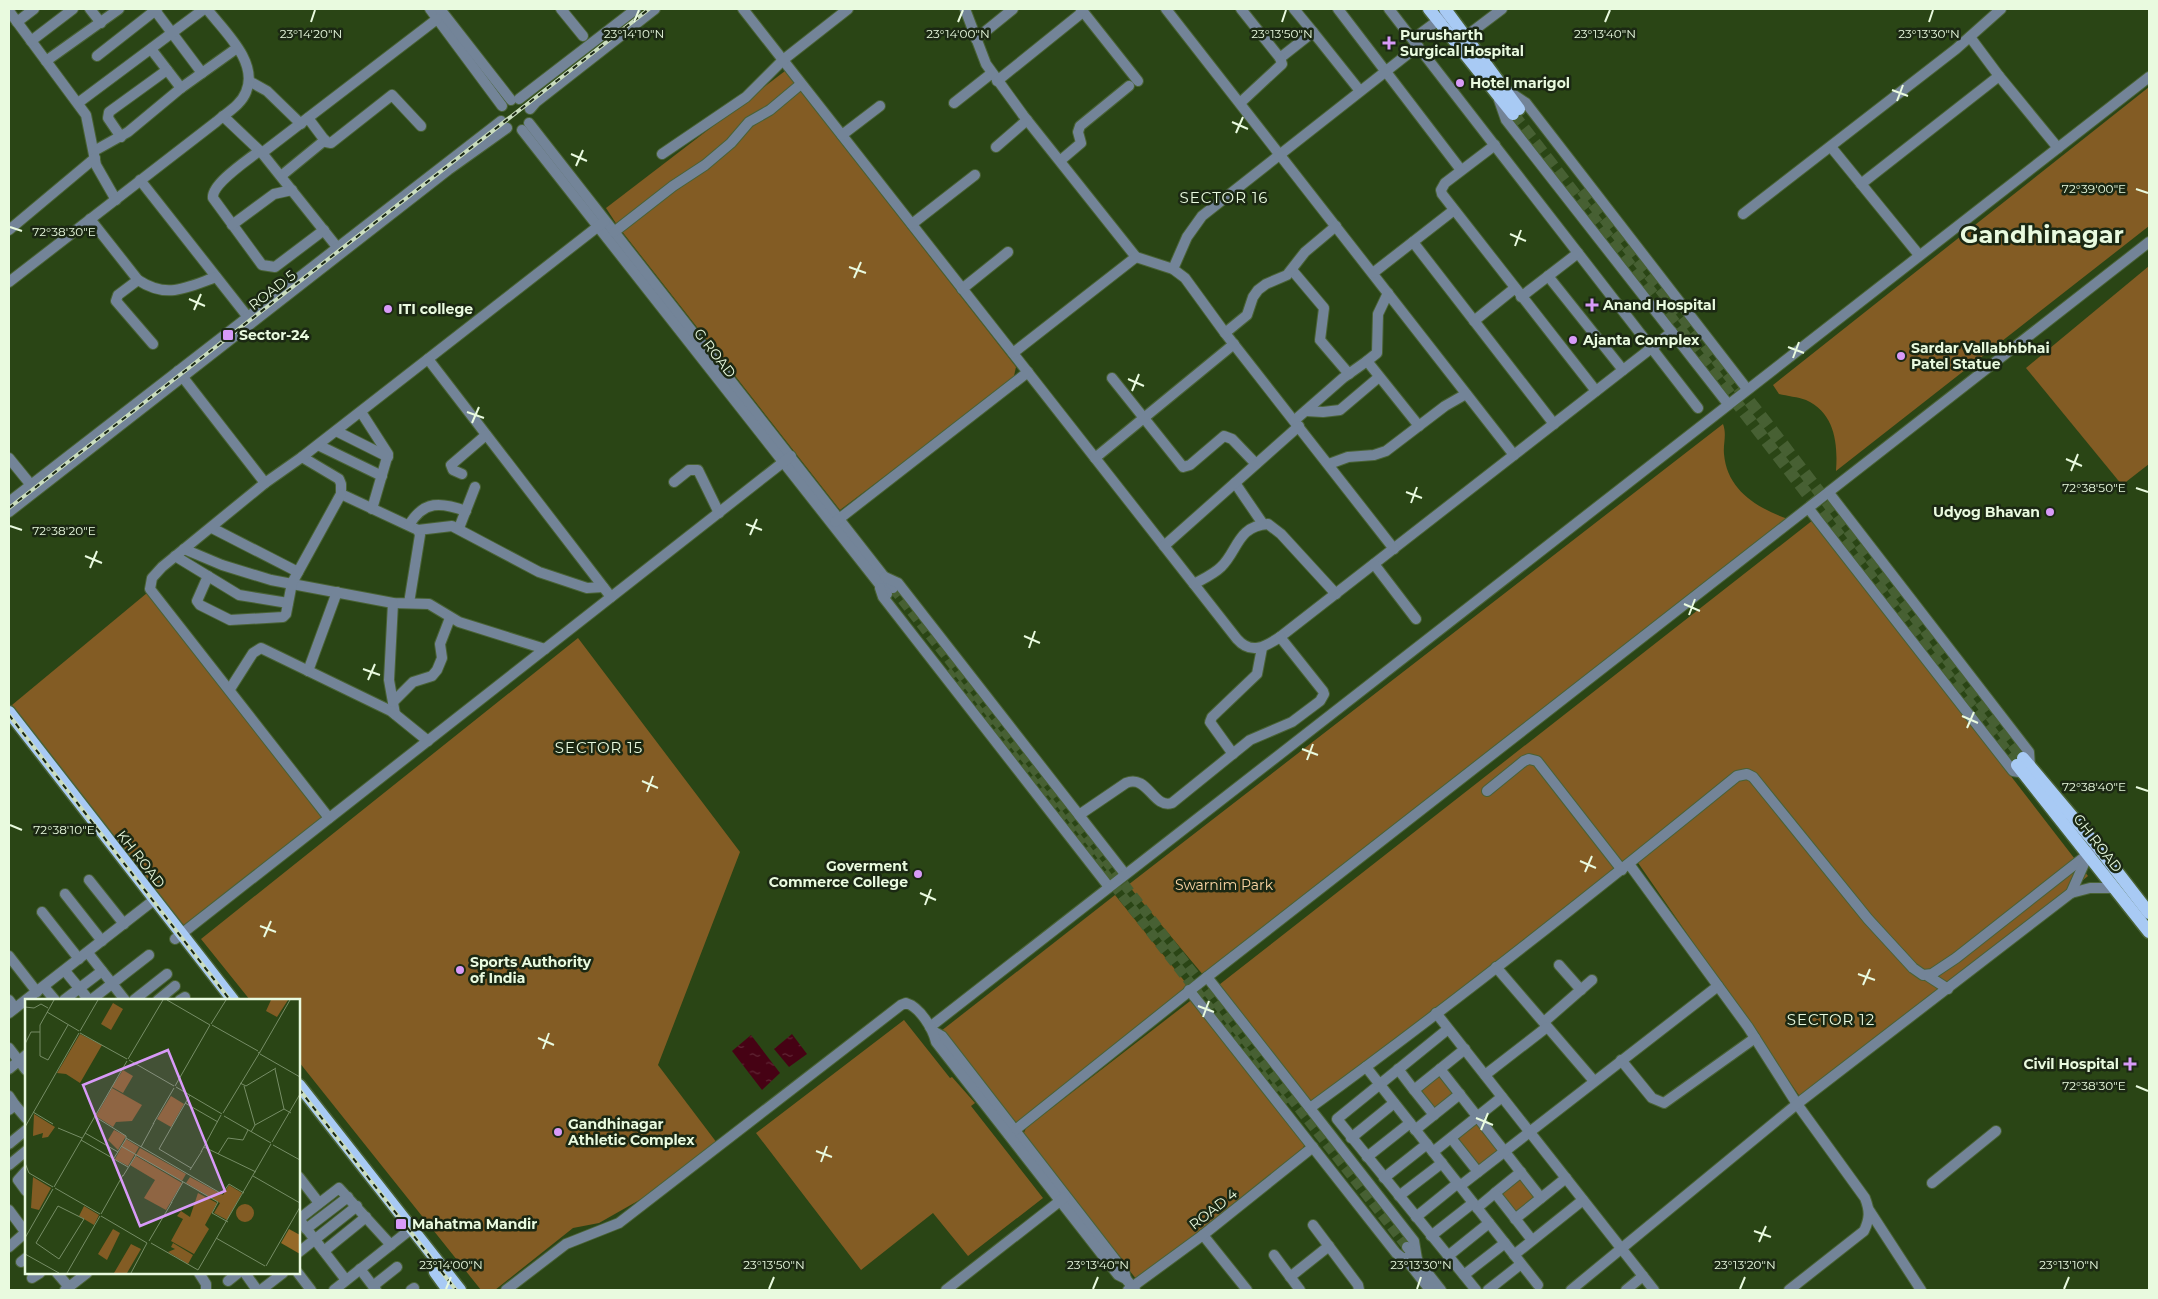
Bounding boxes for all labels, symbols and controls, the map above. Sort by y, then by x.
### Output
text: 23°14'20"N [280,26,342,41]
text: 23°14'10"N [604,26,664,41]
text: 23°14'00"N [926,26,990,41]
text: 23°13'50"N [1251,26,1313,41]
place label: Purusharth Surgical Hospital [1400,26,1524,60]
text: 23°13'40"N [1574,26,1636,41]
text: 23°13'30"N [1898,26,1960,41]
marker: Purusharth Surgical Hospital [1382,36,1396,50]
place label: Hotel marigol [1470,74,1570,92]
marker: Hotel marigol [1454,77,1466,89]
text: 72°39'00"E [2062,181,2126,196]
district label: SECTOR 16 [1179,188,1269,207]
district label: Gandhinagar [1960,220,2124,249]
text: 72°38'30"E [32,224,96,239]
street label: ROAD 5 [245,266,299,314]
place label: Anand Hospital [1602,296,1716,314]
marker: Anand Hospital [1585,298,1599,312]
place label: ITI college [398,300,473,318]
marker: ITI college [382,303,394,315]
street label: G ROAD [690,325,740,381]
place label: Sector-24 [239,326,309,344]
marker: Sector-24 [221,328,235,342]
place label: Ajanta Complex [1582,331,1700,349]
marker: Ajanta Complex [1567,334,1579,346]
place label: Sardar Vallabhbhai Patel Statue [1911,339,2050,373]
marker: Sardar Vallabhbhai Patel Statue [1895,350,1907,362]
text: 72°38'50"E [2062,480,2126,495]
place label: Udyog Bhavan [1933,503,2040,521]
marker: Udyog Bhavan [2044,506,2056,518]
text: 72°38'20"E [32,523,96,538]
district label: SECTOR 15 [555,738,643,757]
text: 72°38'40"E [2062,779,2126,794]
street label: GH ROAD [2070,810,2126,876]
text: 72°38'10"E [33,822,95,837]
street label: KH ROAD [113,827,169,891]
place label: Goverment Commerce College [769,857,908,891]
marker: Goverment Commerce College [912,868,924,880]
park label: Swarnim Park [1175,876,1274,894]
place label: Sports Authority of India [470,953,592,987]
marker: Sports Authority of India [454,964,466,976]
inset map [25,999,300,1274]
district label: SECTOR 12 [1787,1010,1875,1029]
place label: Civil Hospital [2023,1055,2119,1073]
marker: Civil Hospital [2123,1057,2137,1071]
text: 72°38'30"E [2062,1078,2126,1093]
place label: Gandhinagar Athletic Complex [567,1115,695,1149]
marker: Gandhinagar Athletic Complex [552,1126,564,1138]
street label: ROAD 4 [1185,1184,1241,1233]
place label: Mahatma Mandir [412,1215,537,1233]
marker: Mahatma Mandir [394,1217,408,1231]
text: 23°14'00"N [419,1257,483,1272]
text: 23°13'50"N [743,1257,805,1272]
text: 23°13'40"N [1067,1257,1129,1272]
text: 23°13'30"N [1390,1257,1452,1272]
text: 23°13'20"N [1714,1257,1776,1272]
text: 23°13'10"N [2039,1257,2099,1272]

